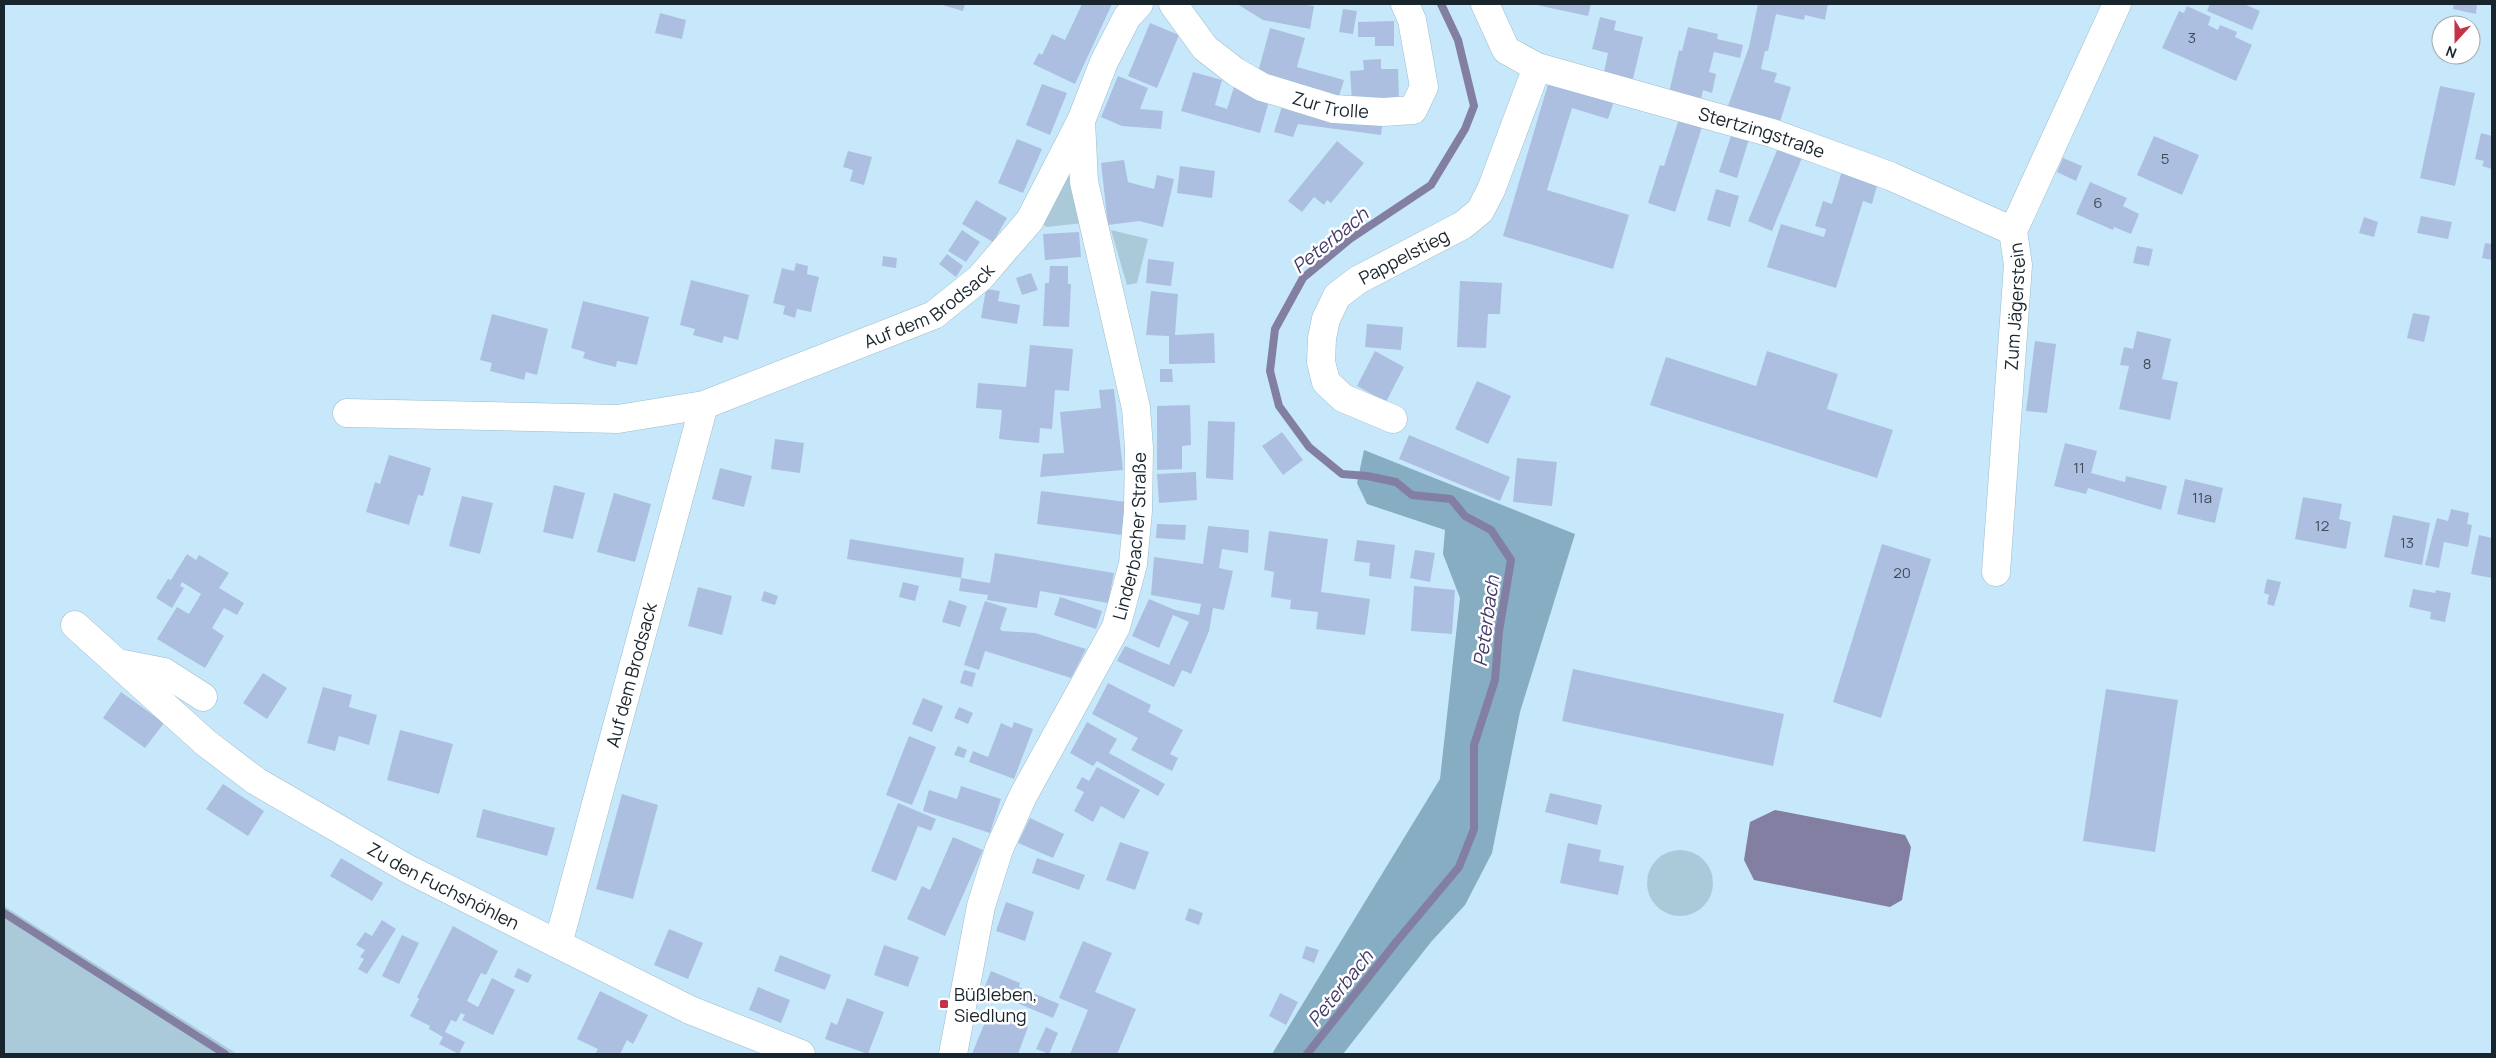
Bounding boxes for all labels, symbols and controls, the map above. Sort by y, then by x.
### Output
north arrow [2431,15,2481,65]
house number: 3 [2188,27,2196,48]
text: N [2443,42,2459,63]
street label: Zur Trolle [1290,85,1370,123]
street label: Stertzingstraße [1696,101,1828,163]
house number: 5 [2161,148,2169,169]
house number: 6 [2093,192,2103,213]
water label: Peterbach [1286,201,1374,279]
street label: Pappelstieg [1354,223,1453,290]
street label: Zum Jägerstein [1998,241,2030,371]
street label: Auf dem Brodsack [860,258,1000,353]
house number: 8 [2143,353,2151,374]
street label: Linderbacher Straße [1106,452,1151,623]
house number: 11 [2073,457,2085,478]
house number: 11a [2192,487,2212,508]
house number: 12 [2315,515,2329,536]
house number: 13 [2400,532,2414,553]
house number: 20 [1893,562,1911,583]
water label: Peterbach [1467,573,1505,668]
street label: Auf dem Brodsack [600,599,662,750]
street label: Zu den Fuchshöhlen [363,836,524,935]
water label: Peterbach [1301,944,1379,1032]
place label: Büßleben, Siedlung [954,982,1038,1027]
marker: Büßleben, Siedlung [938,998,950,1010]

